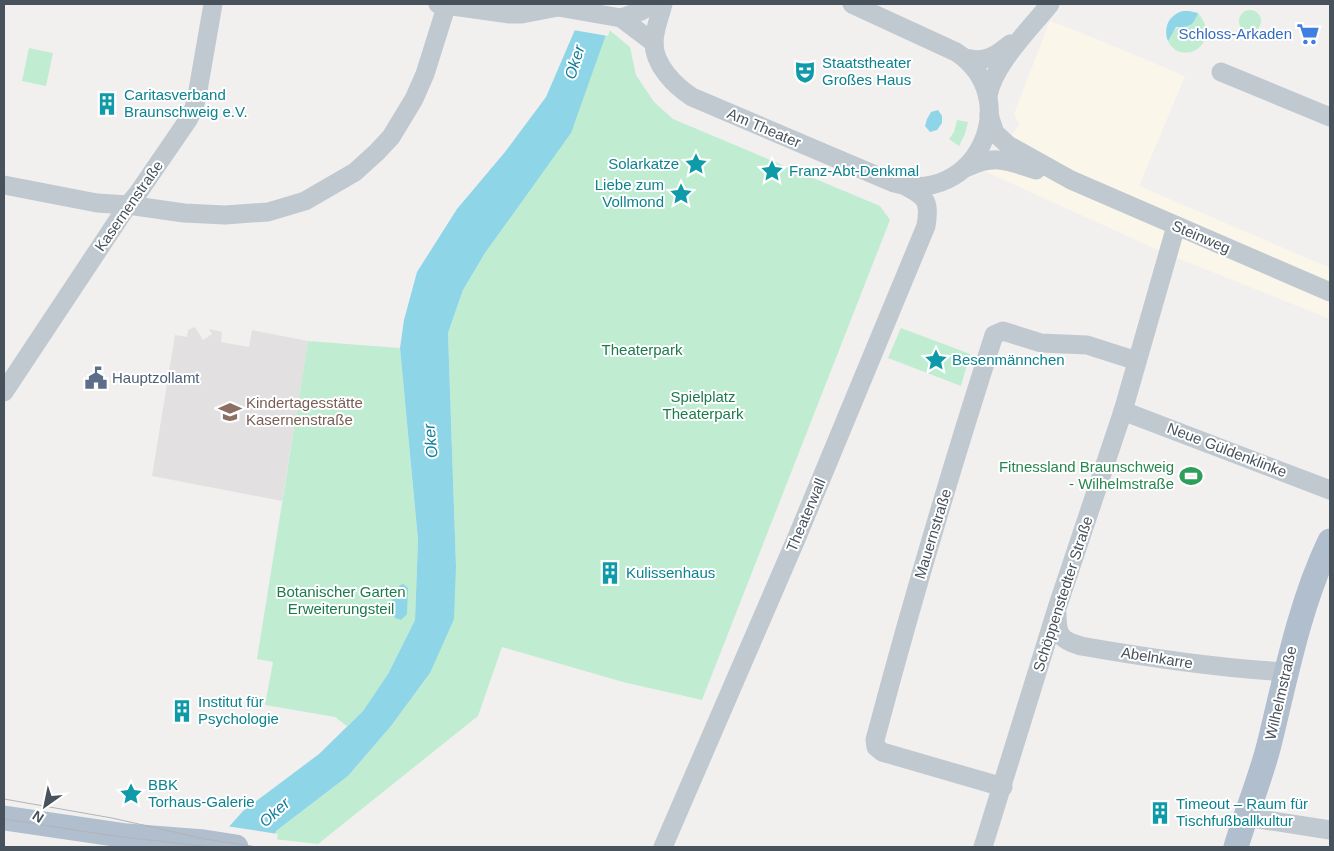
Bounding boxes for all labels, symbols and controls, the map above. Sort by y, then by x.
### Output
supermarket icon: Schloss-Arkaden [1295,21,1321,47]
place label: Schloss-Arkaden [1179,25,1292,42]
water label: Oker [561,42,588,81]
place label: Staatstheater Großes Haus [822,54,911,88]
theatre icon: Staatstheater Großes Haus [792,59,818,85]
place label: Caritasverband Braunschweig e.V. [124,86,248,120]
building icon: Caritasverband Braunschweig e.V. [94,91,120,117]
street label: Am Theater [725,104,803,151]
place icon: Solarkatze [683,151,709,177]
place label: Solarkatze [608,155,679,172]
street label: Kasernenstraße [91,157,166,254]
place icon: Franz-Abt-Denkmal [759,158,785,184]
place label: Franz-Abt-Denkmal [789,162,919,179]
place label: Liebe zum Vollmond [595,176,664,210]
place icon: Liebe zum Vollmond [668,181,694,207]
street label: Steinweg [1169,217,1233,256]
park label: Theaterpark [602,341,683,358]
place icon: Besenmännchen [923,347,949,373]
place label: Besenmännchen [952,351,1065,368]
public building icon: Hauptzollamt [83,365,109,391]
place label: Hauptzollamt [112,369,200,386]
park label: Spielplatz Theaterpark [663,388,744,422]
place label: Kindertagesstätte Kasernenstraße [246,394,363,428]
school or university icon: Kindertagesstätte Kasernenstraße [217,399,243,425]
street label: Neue Güldenklinke [1165,419,1289,480]
water label: Oker [420,422,441,459]
place label: Fitnessland Braunschweig - Wilhelmstraße [999,458,1174,492]
sports icon: Fitnessland Braunschweig - Wilhelmstraße [1178,463,1204,489]
street label: Theaterwall [783,476,829,554]
street label: Mauernstraße [911,487,954,581]
street label: Schöppenstedter Straße [1029,514,1096,674]
building icon: Kulissenhaus [597,560,623,586]
place label: Kulissenhaus [626,564,715,581]
park label: Botanischer Garten Erweiterungsteil [276,583,406,617]
street label: Abelnkarre [1120,643,1194,672]
street label: Wilhelmstraße [1261,644,1300,742]
place label: Institut für Psychologie [198,693,279,727]
building icon: Institut für Psychologie [169,698,195,724]
place label: BBK Torhaus-Galerie [148,776,255,810]
north arrow [20,781,70,831]
place icon: BBK Torhaus-Galerie [118,781,144,807]
water label: Oker [256,794,293,830]
place label: Timeout – Raum für Tischfußballkultur [1176,795,1308,829]
building icon: Timeout – Raum für Tischfußballkultur [1147,800,1173,826]
text: N [29,807,47,826]

